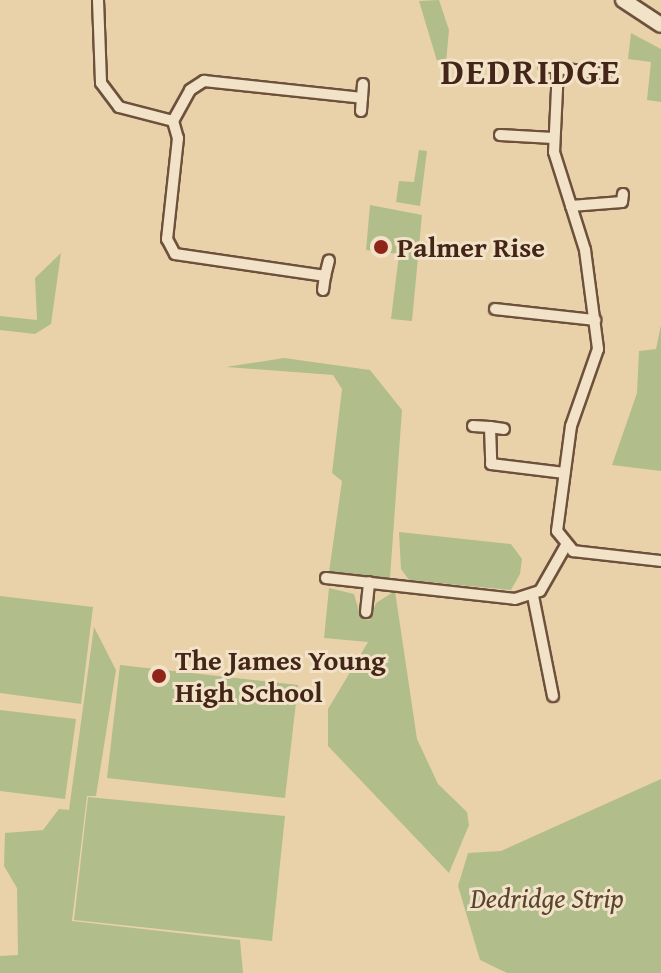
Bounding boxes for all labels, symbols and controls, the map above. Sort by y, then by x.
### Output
district label: DEDRIDGE [440,49,622,93]
place label: Palmer Rise [397,230,545,264]
marker: Palmer Rise [372,238,390,256]
place label: The James Young High School [175,643,386,709]
marker: The James Young High School [150,667,168,685]
park label: Dedridge Strip [470,881,624,915]

